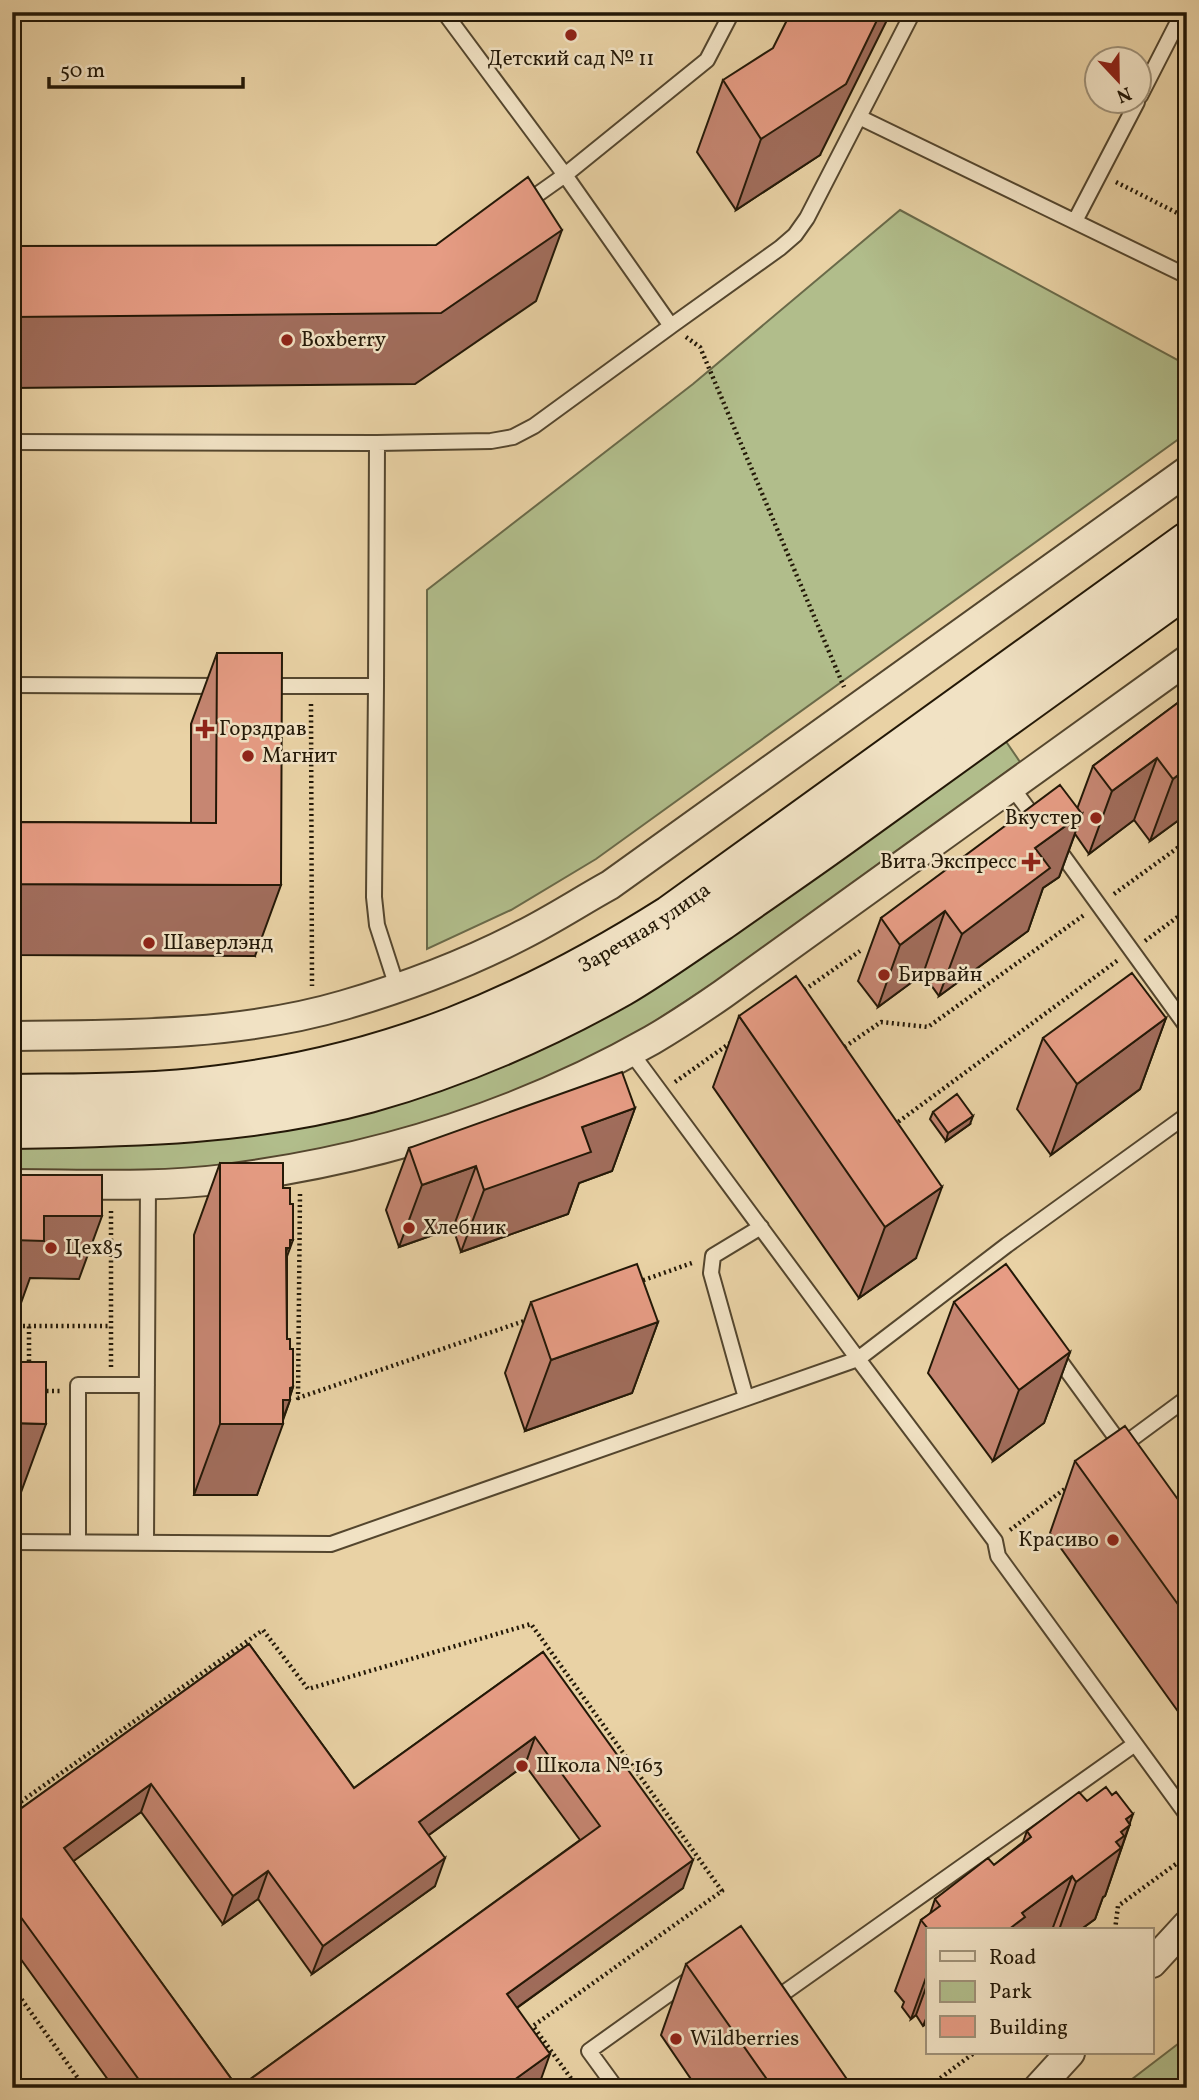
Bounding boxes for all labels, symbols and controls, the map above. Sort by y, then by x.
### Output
marker: Детский сад № 11 [563,27,579,43]
place label: Детский сад № 11 [488,45,654,74]
scale bar [49,46,243,90]
north arrow [1084,46,1154,116]
text: 50 m [60,57,105,86]
text: N [1112,79,1135,109]
place label: Boxberry [301,326,387,355]
marker: Boxberry [279,332,295,348]
place label: Горздрав [219,715,307,744]
marker: Горздрав [197,721,213,737]
place label: Магнит [262,742,338,771]
marker: Магнит [240,748,256,764]
place label: Вкустер [1005,804,1082,833]
marker: Вкустер [1088,810,1104,826]
place label: Вита Экспресс [880,848,1017,877]
marker: Вита Экспресс [1023,854,1039,870]
street label: Заречная улица [573,876,717,981]
place label: Шаверлэнд [163,929,273,958]
marker: Шаверлэнд [141,935,157,951]
place label: Бирвайн [898,961,983,990]
marker: Бирвайн [876,967,892,983]
place label: Хлебник [423,1214,506,1243]
marker: Хлебник [401,1220,417,1236]
place label: Цех85 [65,1234,123,1263]
marker: Цех85 [43,1240,59,1256]
place label: Красиво [1018,1526,1099,1555]
marker: Красиво [1105,1532,1121,1548]
place label: Школа № 163 [536,1752,663,1781]
marker: Школа № 163 [514,1758,530,1774]
legend [926,1928,1154,2054]
text: Road [989,1944,1036,1973]
text: Park [989,1978,1032,2007]
text: Building [989,2014,1068,2043]
place label: Wildberries [690,2025,799,2054]
marker: Wildberries [668,2031,684,2047]

